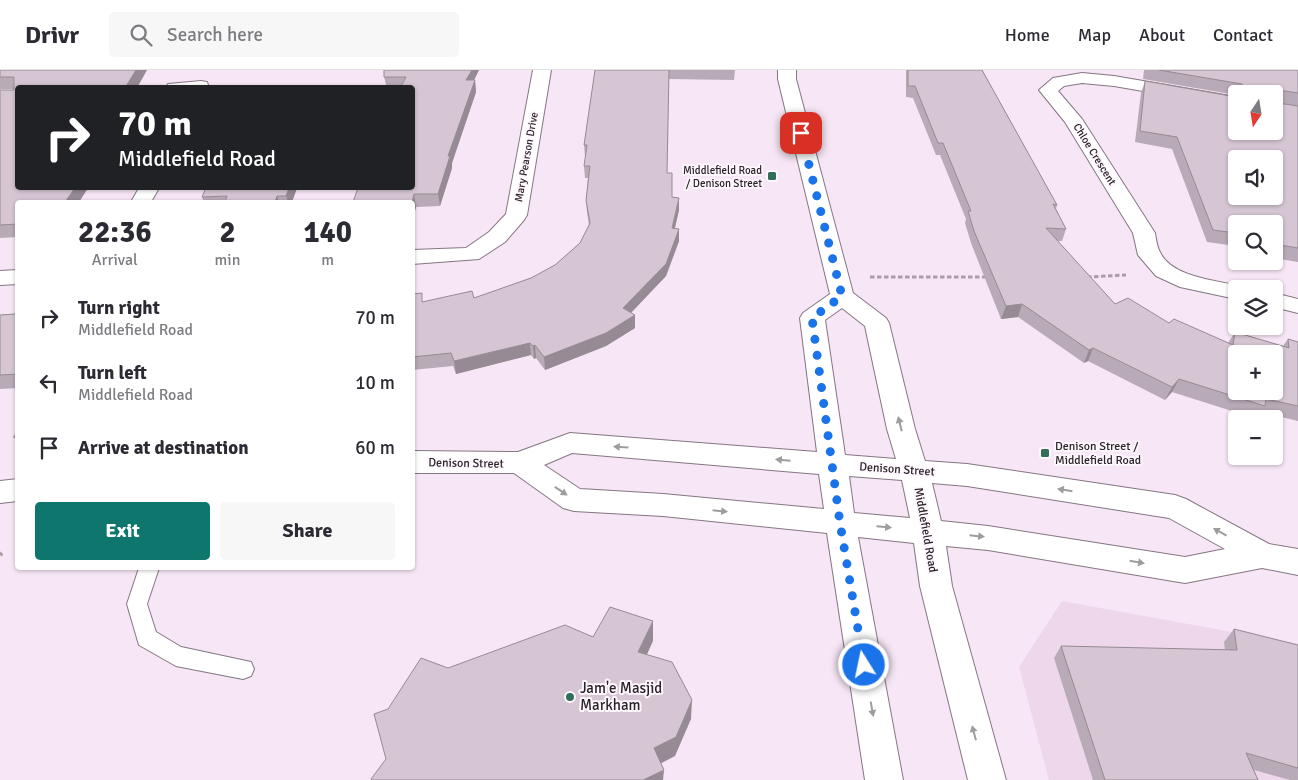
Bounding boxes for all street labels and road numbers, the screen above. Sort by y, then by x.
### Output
street label: Mary Pearson Drive [512,111,541,203]
street label: Chloe Crescent [1070,121,1119,188]
street label: Denison Street [428,455,504,472]
street label: Denison Street [859,459,935,480]
street label: Middlefield Road [911,486,940,574]

